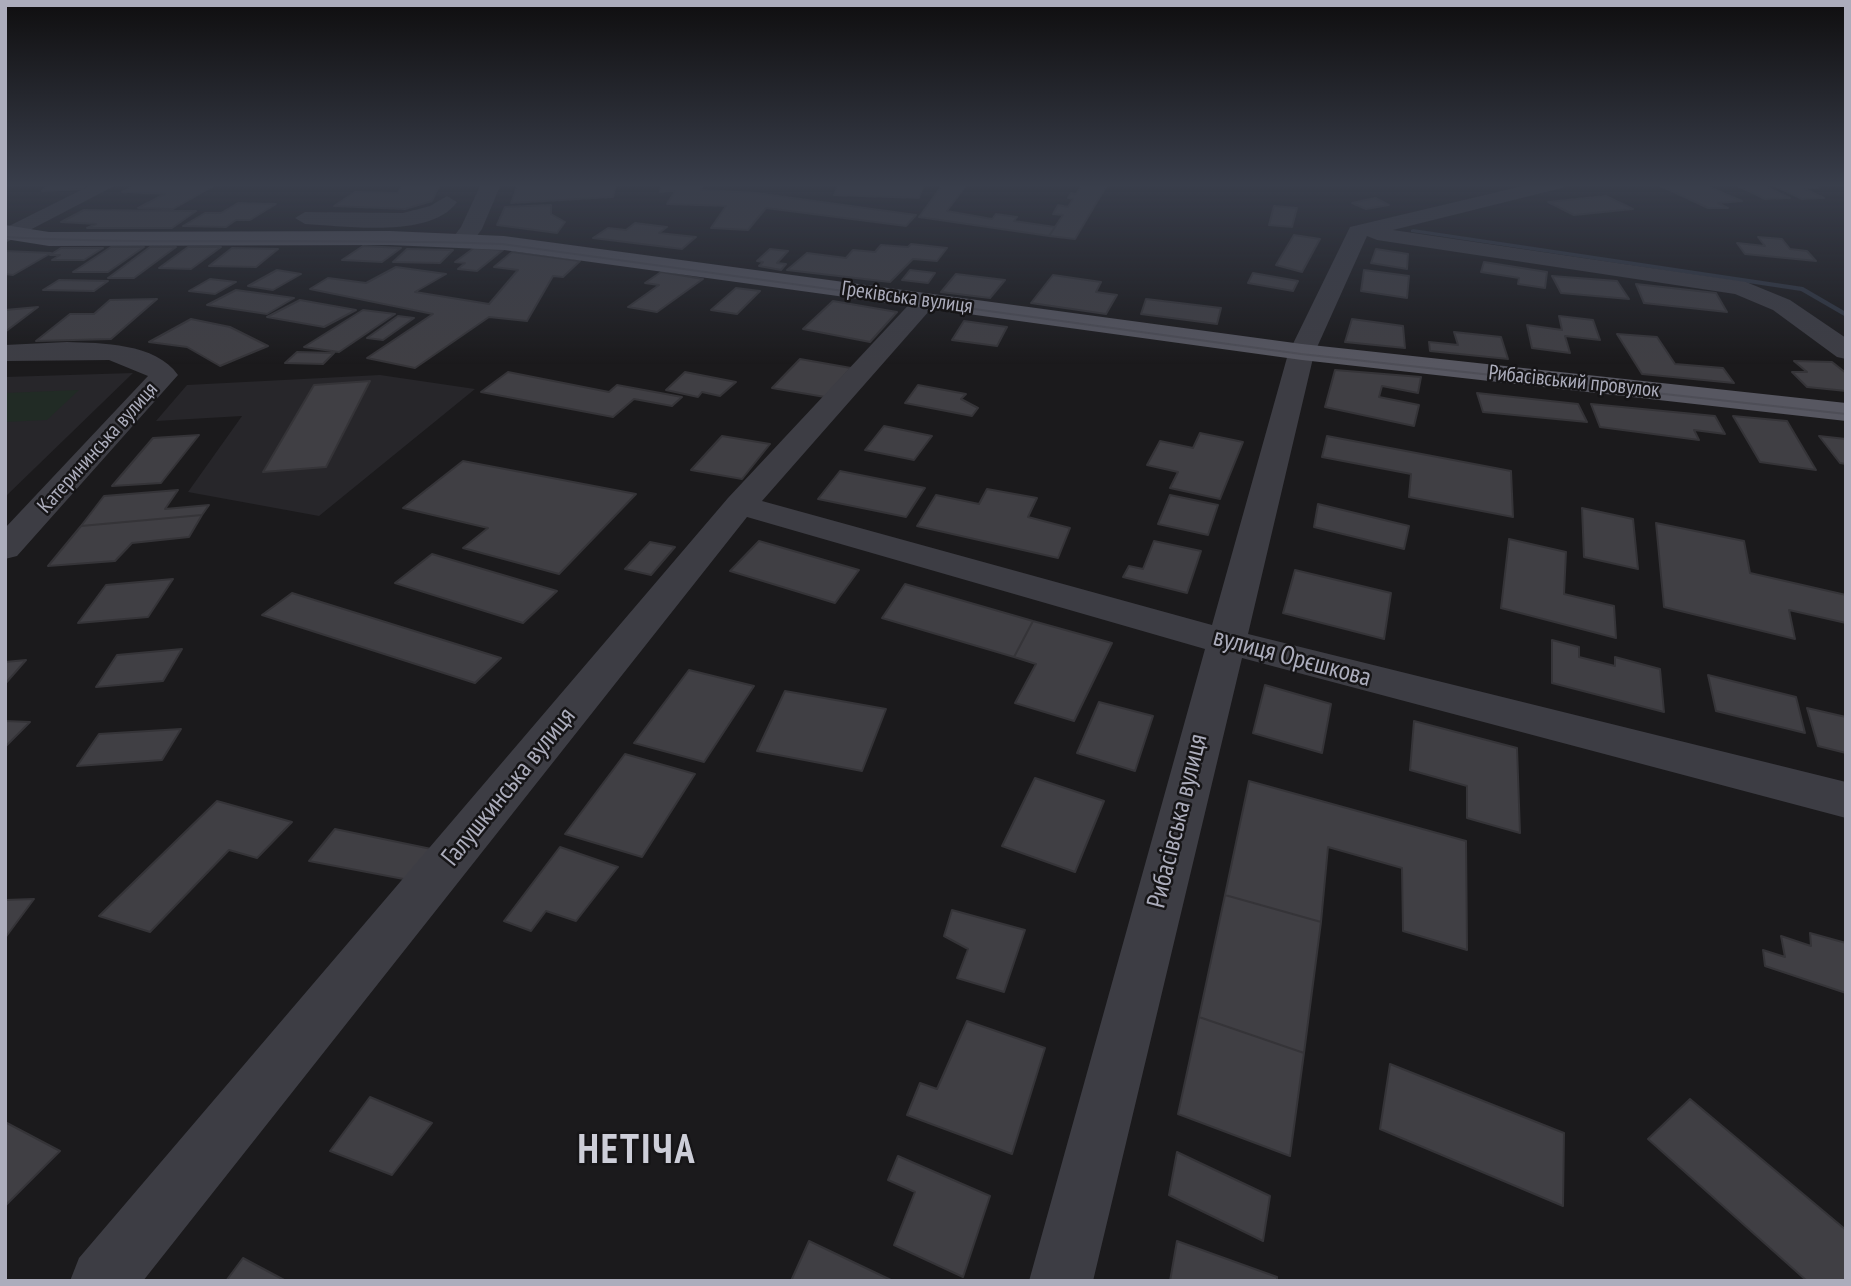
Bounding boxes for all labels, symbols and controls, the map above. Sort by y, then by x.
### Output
street label: Греківська вулиця [840,276,974,320]
street label: Рибасівський провулок [1487,360,1661,404]
street label: Катерининська вулиця [33,377,163,519]
street label: вулиця Орєшкова [1210,622,1374,694]
street label: Галушкинська вулиця [436,702,582,872]
street label: Рибасівська вулиця [1141,731,1215,911]
district label: НЕТІЧА [578,1128,696,1176]

